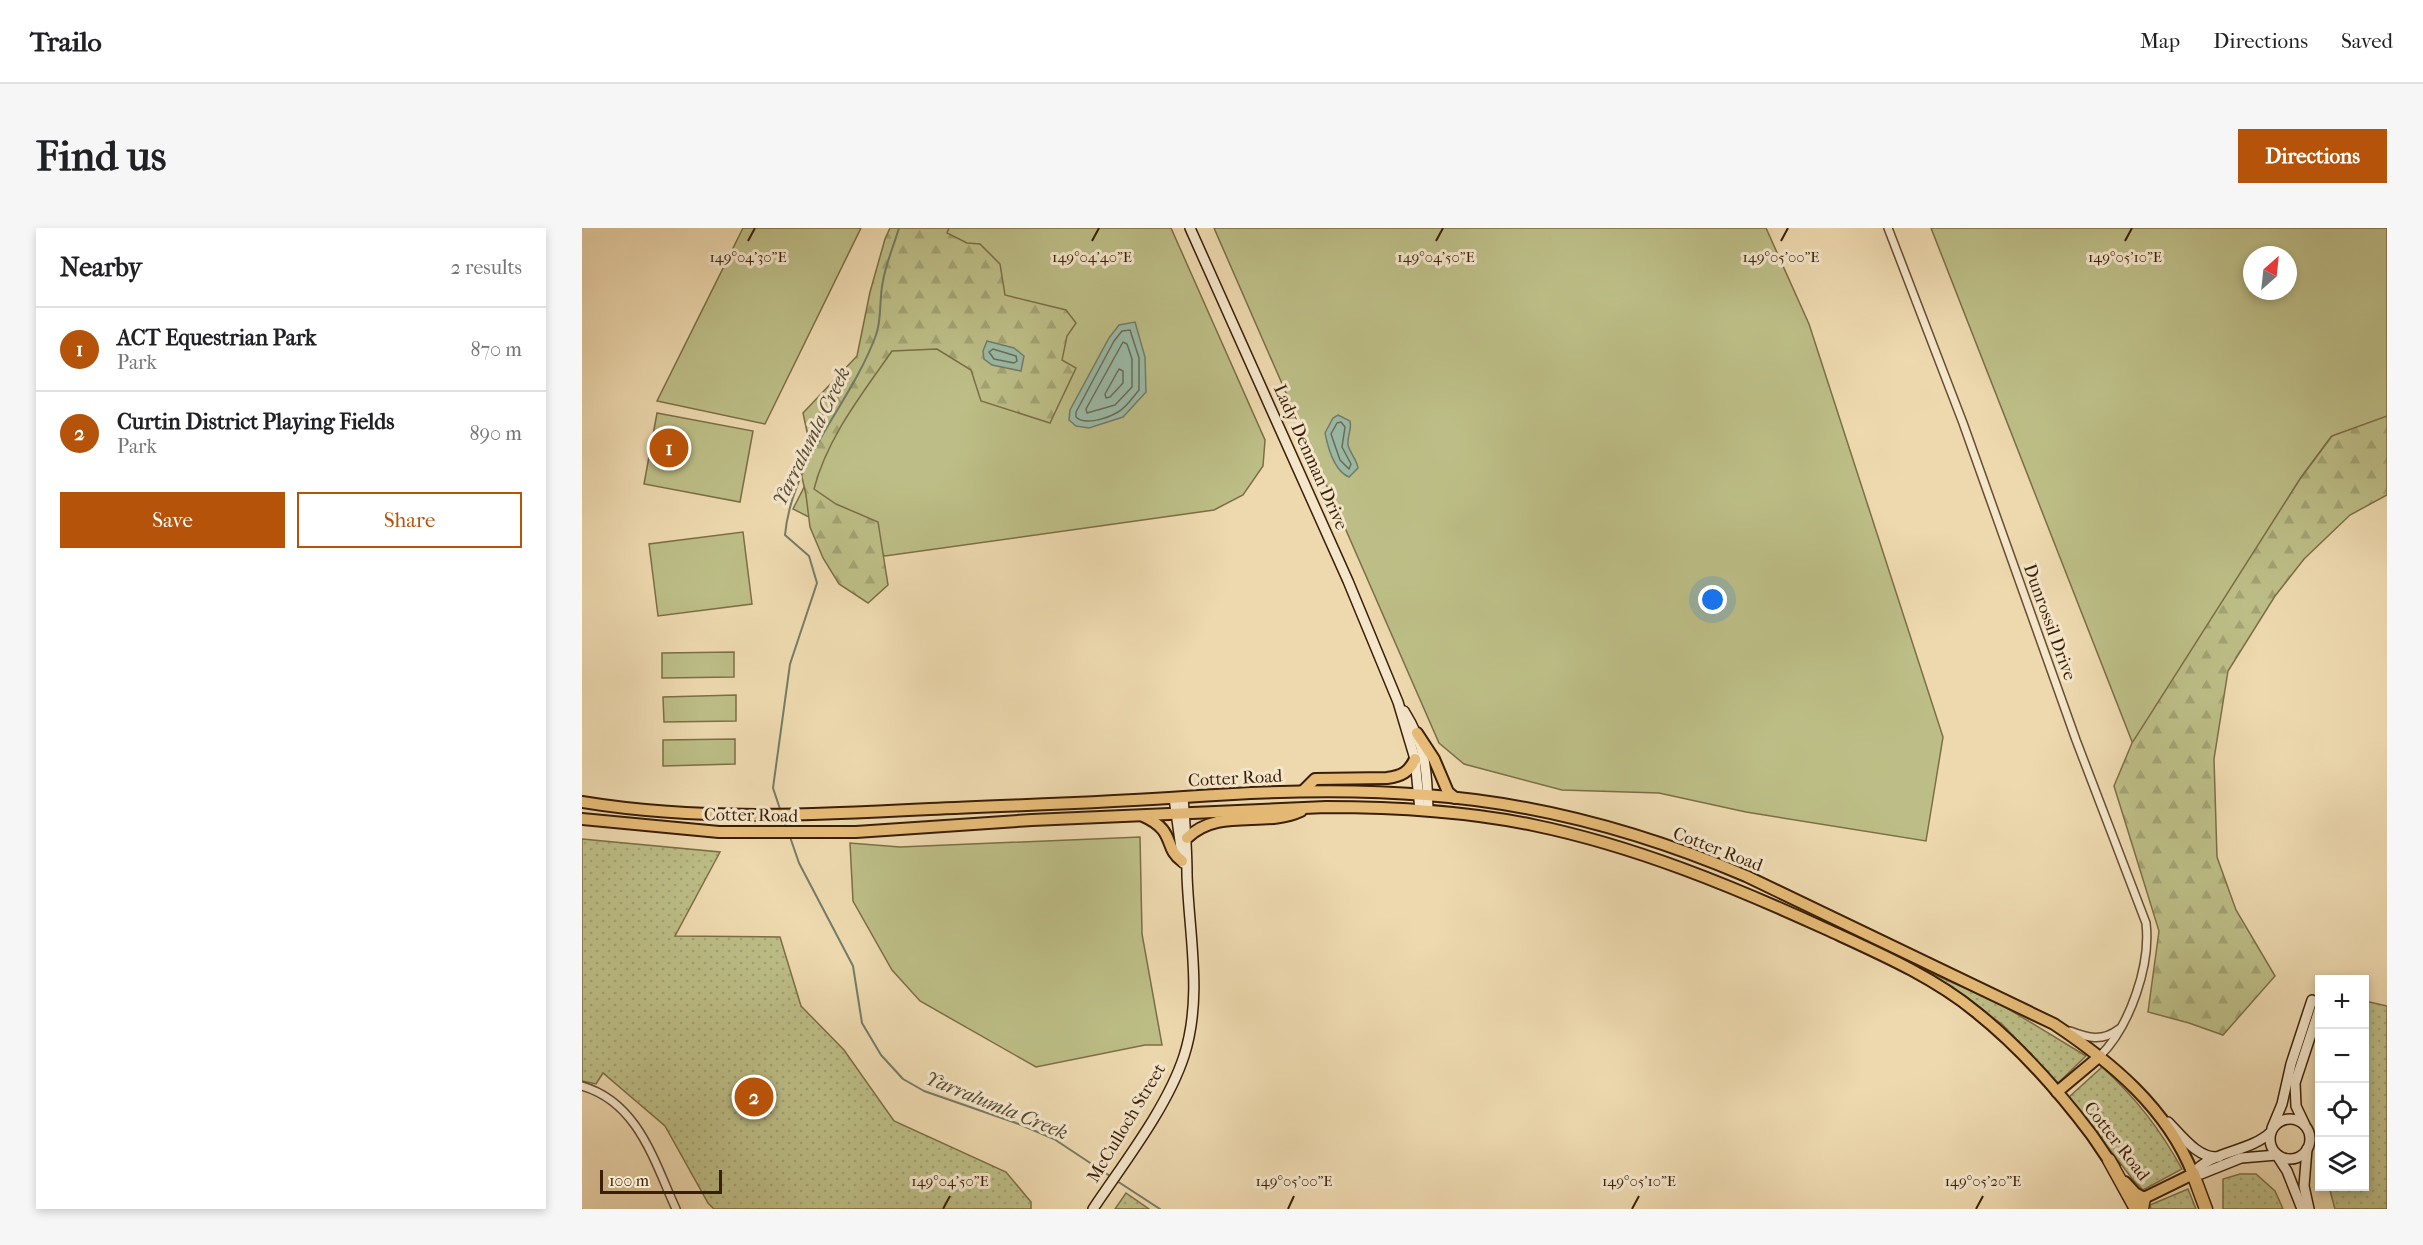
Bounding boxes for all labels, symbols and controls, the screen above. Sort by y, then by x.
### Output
text: Trailo [30,25,102,58]
text: Map [2140,29,2180,53]
text: Directions [2213,29,2308,53]
text: Saved [2341,29,2393,53]
button: Directions [2238,129,2387,183]
text: Find us [36,132,166,181]
north arrow [2243,246,2297,300]
text: 149°04'30"E [709,248,787,266]
text: 149°04'40"E [1052,248,1132,266]
text: 149°04'50"E [1397,248,1475,266]
text: 149°05'00"E [1742,248,1820,266]
text: 149°05'10"E [2088,248,2162,266]
text: Nearby [60,252,142,283]
text: 2 results [451,256,522,279]
text: ACT Equestrian Park [117,325,316,351]
text: 1 [76,338,83,361]
text: 870 m [470,338,522,361]
text: Park [117,351,157,374]
water label: Yarralumla Creek [768,363,855,509]
street label: Lady Denman Drive [1269,381,1352,533]
text: Curtin District Playing Fields [117,409,394,435]
text: 2 [74,422,85,445]
text: 890 m [470,422,522,445]
pin: 1 [650,426,688,470]
text: Park [117,435,157,458]
button: Save [60,492,285,548]
button: Share [297,492,522,548]
street label: Dunrossil Drive [2019,561,2080,683]
your location [1698,585,1727,614]
street label: Cotter Road [1187,766,1283,791]
street label: Cotter Road [704,804,799,827]
street label: Cotter Road [1670,823,1766,876]
map controls [2315,975,2369,1191]
button: + [2315,975,2369,1029]
button: − [2315,1029,2369,1083]
street label: McCulloch Street [1083,1060,1170,1186]
water label: Yarralumla Creek [922,1066,1071,1144]
pin: 2 [734,1074,774,1120]
button: locate [2315,1083,2369,1137]
street label: Cotter Road [2079,1098,2154,1185]
button: layers [2315,1137,2369,1191]
scale bar [600,1167,722,1194]
text: 100 m [609,1171,649,1190]
text: 149°04'50"E [911,1172,989,1190]
text: 149°05'00"E [1255,1172,1333,1190]
text: 149°05'10"E [1602,1172,1676,1190]
text: 149°05'20"E [1945,1172,2021,1190]

